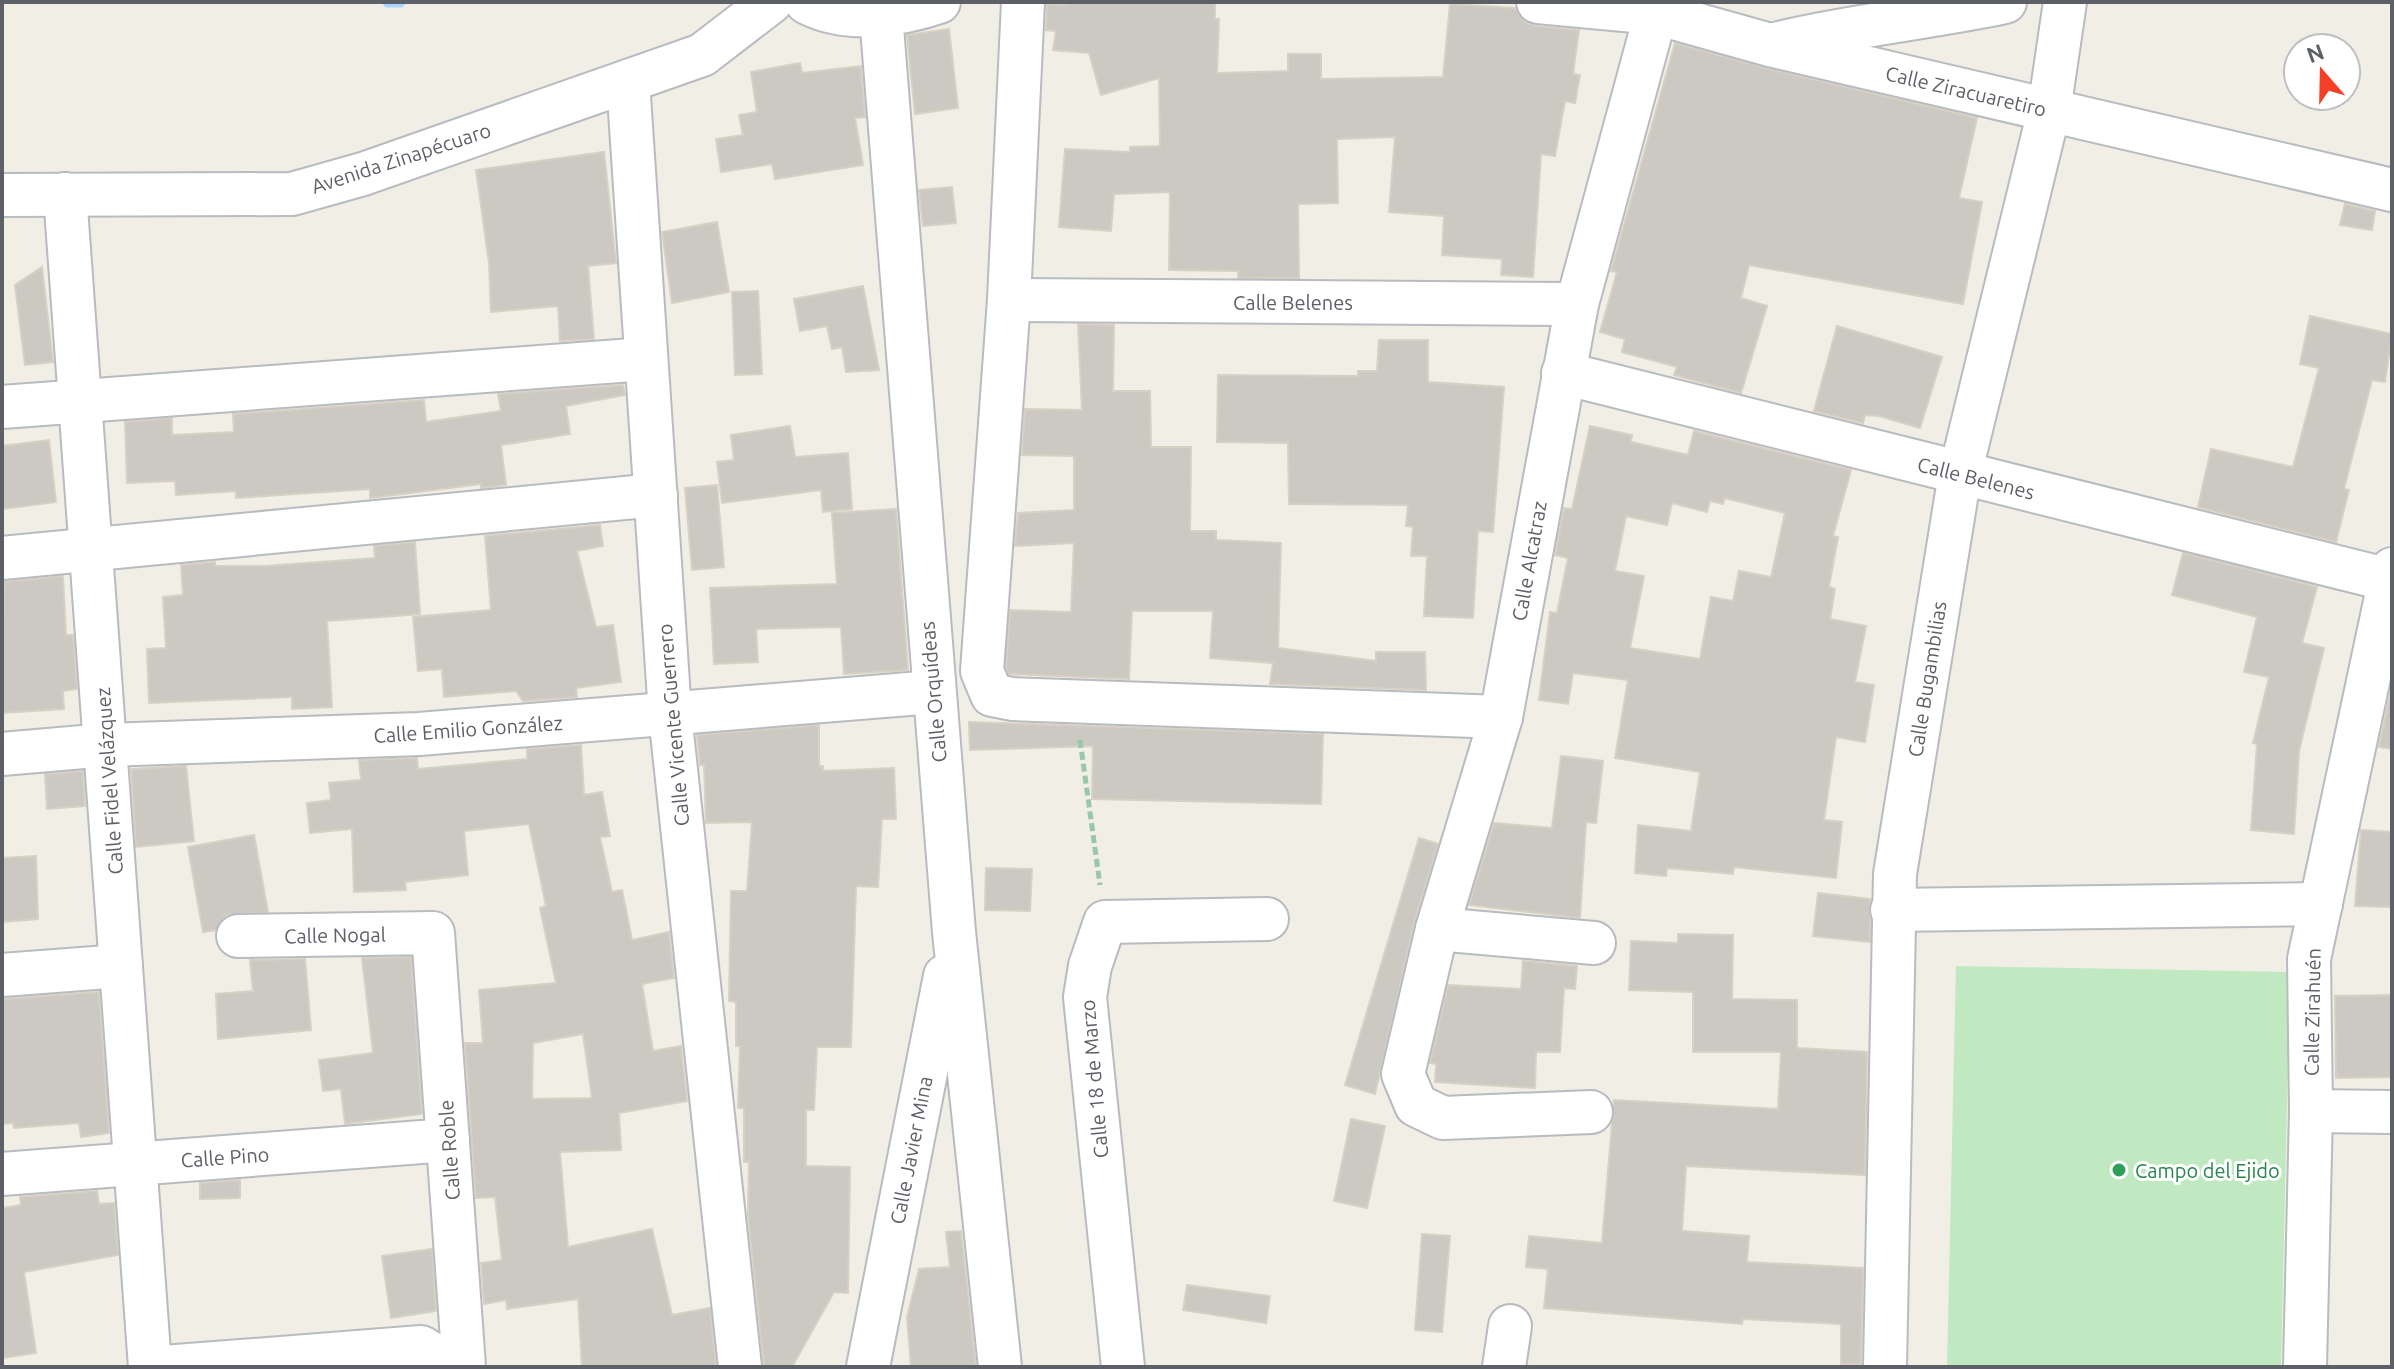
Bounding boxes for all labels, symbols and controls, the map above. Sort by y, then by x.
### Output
north arrow [2282,32,2362,112]
text: N [2303,38,2327,67]
street label: Calle Ziracuaretiro [1883,61,2049,121]
street label: Avenida Zinapécuaro [308,118,494,198]
street label: Calle Belenes [1233,291,1353,314]
street label: Calle Belenes [1915,452,2037,504]
street label: Calle Alcatraz [1507,499,1551,623]
street label: Calle Bugambilias [1903,599,1951,759]
street label: Calle Orquídeas [915,621,951,763]
street label: Calle Vicente Guerrero [653,623,693,827]
street label: Calle Fidel Velázquez [91,687,127,875]
street label: Calle Emilio González [373,711,563,747]
street label: Calle Nogal [284,923,386,947]
street label: Calle Zirahuén [2299,948,2325,1076]
street label: Calle 18 de Marzo [1076,999,1112,1159]
street label: Calle Javier Mina [885,1074,937,1226]
street label: Calle Roble [434,1099,464,1201]
street label: Calle Pino [180,1142,270,1172]
place label: Campo del Ejido [2135,1159,2280,1182]
marker: Campo del Ejido [2110,1161,2128,1179]

